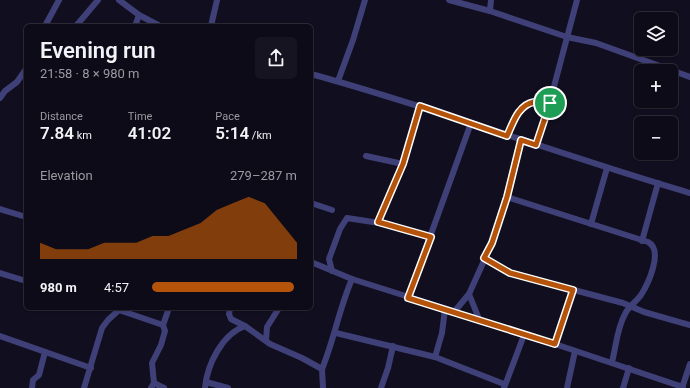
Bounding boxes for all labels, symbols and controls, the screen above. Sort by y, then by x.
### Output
map controls [634,12,678,160]
button: layers [634,12,678,56]
button: share [255,37,297,79]
text: Evening run [40,38,156,63]
button: + [634,64,678,108]
text: 21:58 · 8 × 980 m [40,66,139,81]
pin [533,86,567,120]
icon: arrive [539,92,561,114]
text: Distance [40,110,83,123]
text: Time [128,110,152,123]
text: Pace [215,110,240,123]
button: − [634,116,678,160]
text: 7.84 [40,123,74,143]
text: 41:02 [128,123,171,143]
text: 5:14 [215,123,249,143]
text: km [74,129,92,142]
text: /km [249,129,272,142]
text: Elevation [40,168,93,183]
text: 279–287 m [230,168,297,183]
text: 980 m [40,280,77,295]
text: 4:57 [104,280,129,295]

